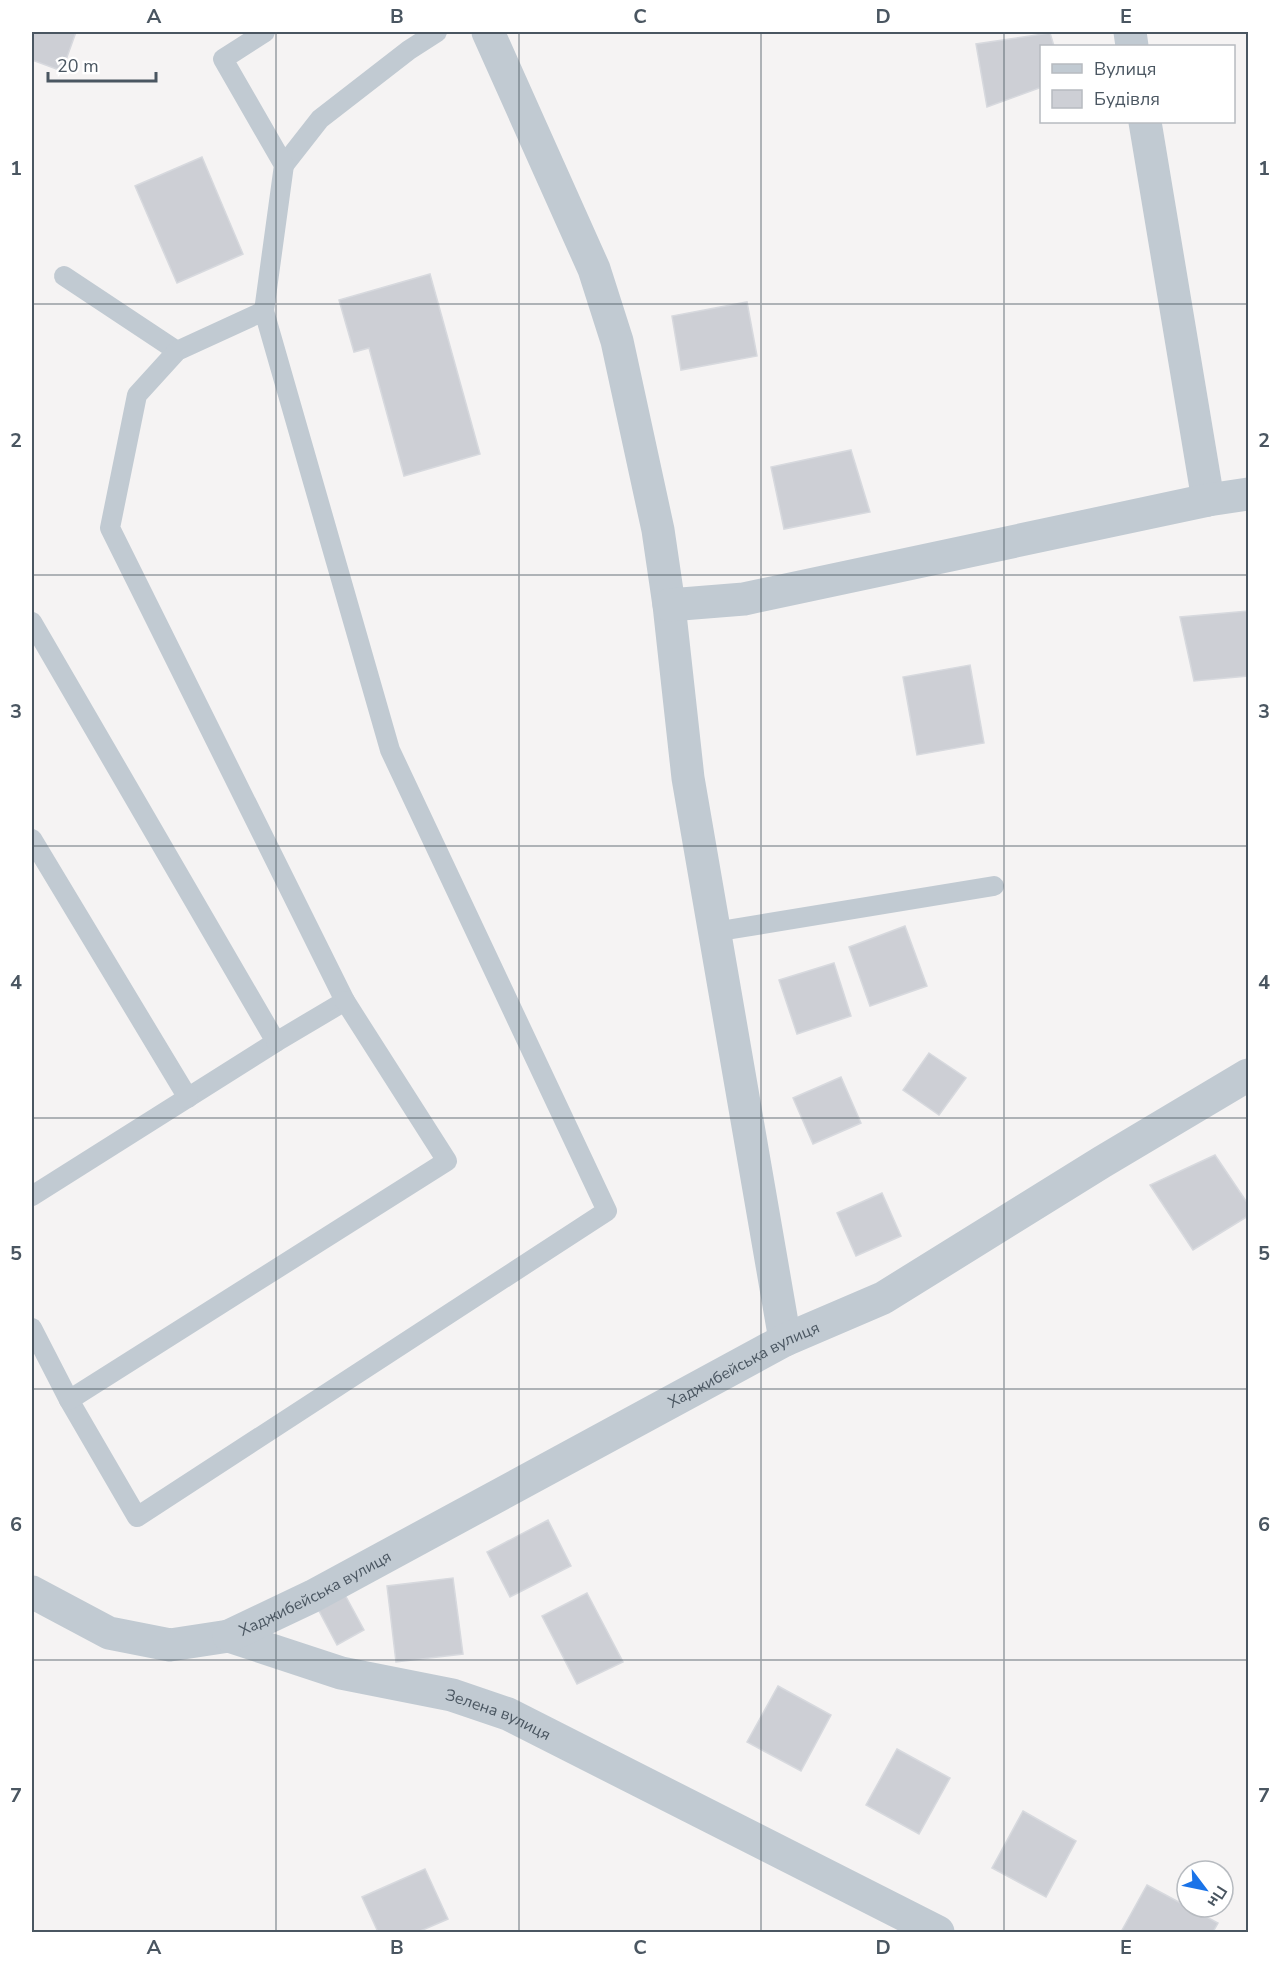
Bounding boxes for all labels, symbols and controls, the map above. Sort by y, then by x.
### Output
text: A [147,3,162,30]
text: B [390,3,404,30]
text: C [633,3,647,30]
text: D [875,3,891,30]
text: E [1120,3,1132,30]
scale bar [48,45,156,83]
legend [1040,45,1235,123]
text: 20 m [57,54,99,78]
text: Вулиця [1094,57,1156,81]
text: Будівля [1094,87,1160,111]
text: 1 [10,155,22,182]
text: 1 [1258,155,1270,182]
text: 2 [10,427,22,454]
text: 2 [1258,427,1270,454]
text: 3 [10,698,22,725]
text: 3 [1258,698,1270,725]
text: 4 [10,969,22,996]
text: 4 [1258,969,1270,996]
text: 5 [10,1240,22,1267]
text: 5 [1258,1240,1270,1267]
street label: Хаджибейська вулиця [664,1317,823,1414]
text: 6 [10,1511,22,1538]
text: 6 [1258,1511,1270,1538]
street label: Хаджибейська вулиця [235,1546,395,1642]
street label: Зелена вулиця [443,1684,554,1746]
text: 7 [10,1782,22,1809]
text: 7 [1258,1782,1270,1809]
north arrow [1175,1859,1235,1919]
text: Пн [1202,1881,1232,1912]
text: A [147,1934,162,1961]
text: B [390,1934,404,1961]
text: C [633,1934,647,1961]
text: D [875,1934,891,1961]
text: E [1120,1934,1132,1961]

